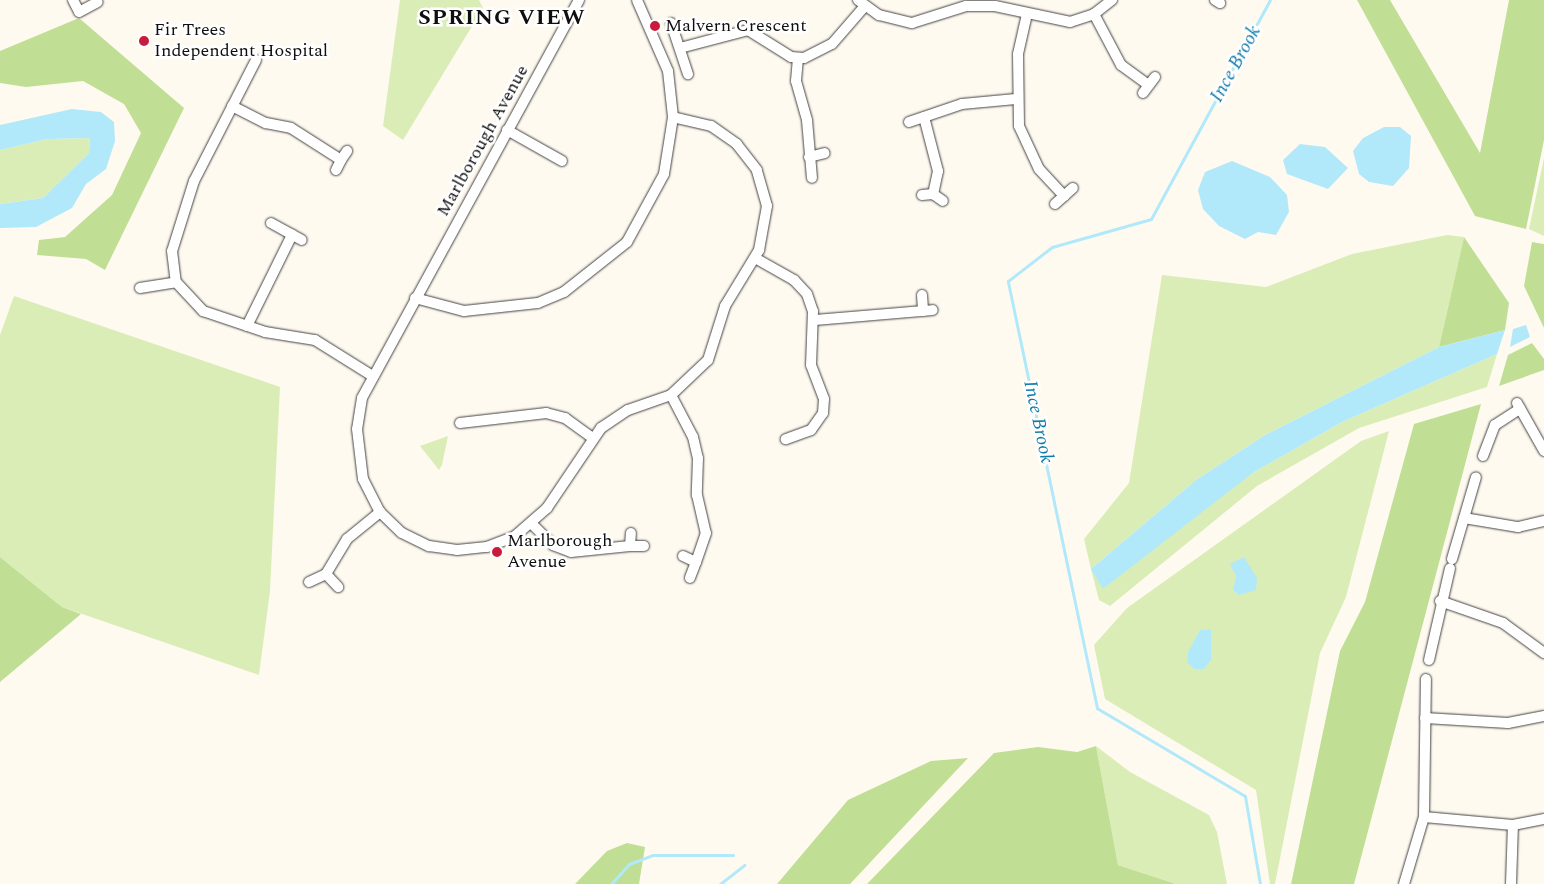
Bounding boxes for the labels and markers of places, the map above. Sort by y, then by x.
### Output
place label: Malvern Crescent [665,15,807,37]
place label: Fir Trees Independent Hospital [154,20,328,62]
marker: Malvern Crescent [649,20,661,32]
marker: Fir Trees Independent Hospital [138,35,150,47]
place label: Marlborough Avenue [507,531,612,574]
marker: Marlborough Avenue [491,546,503,558]

